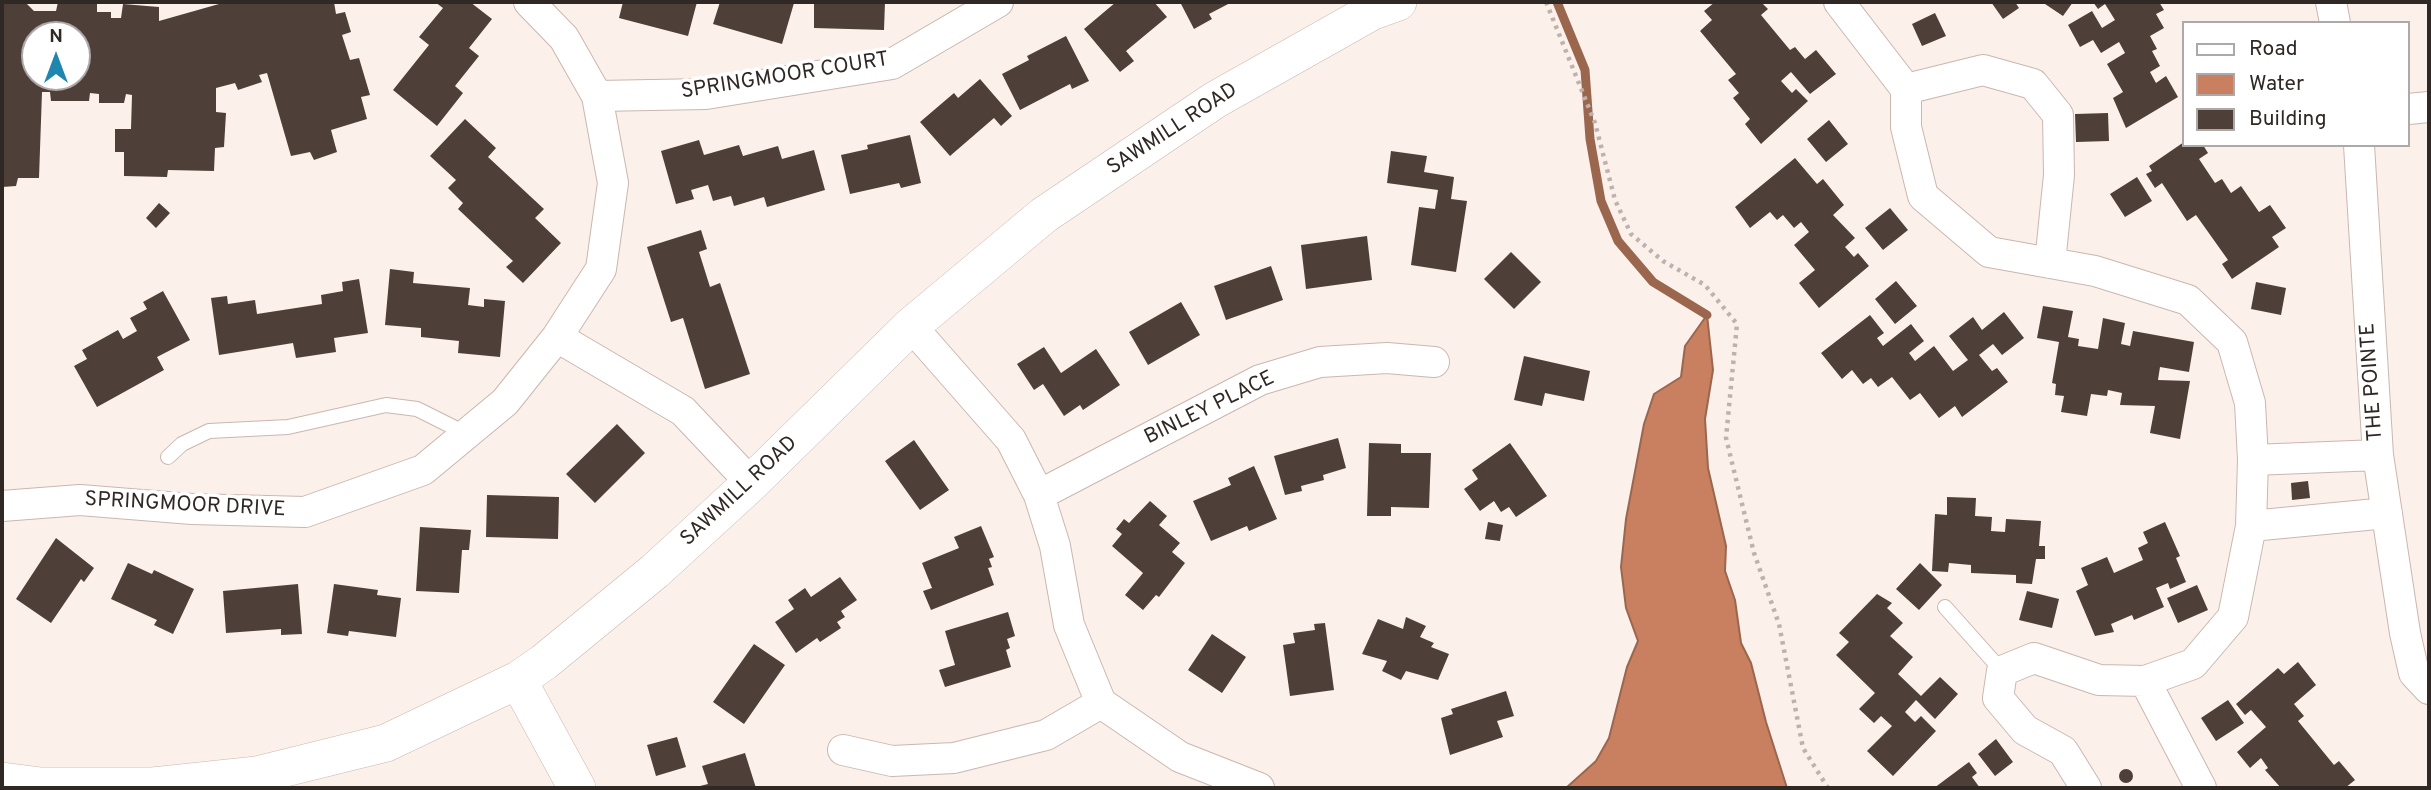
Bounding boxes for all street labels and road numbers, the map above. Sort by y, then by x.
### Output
street label: SPRINGMOOR COURT [679,48,891,106]
street label: SAWMILL ROAD [1103,79,1243,181]
street label: THE POINTE [2356,322,2390,442]
street label: BINLEY PLACE [1141,367,1279,451]
street label: SAWMILL ROAD [676,432,804,552]
street label: SPRINGMOOR DRIVE [84,488,286,524]

